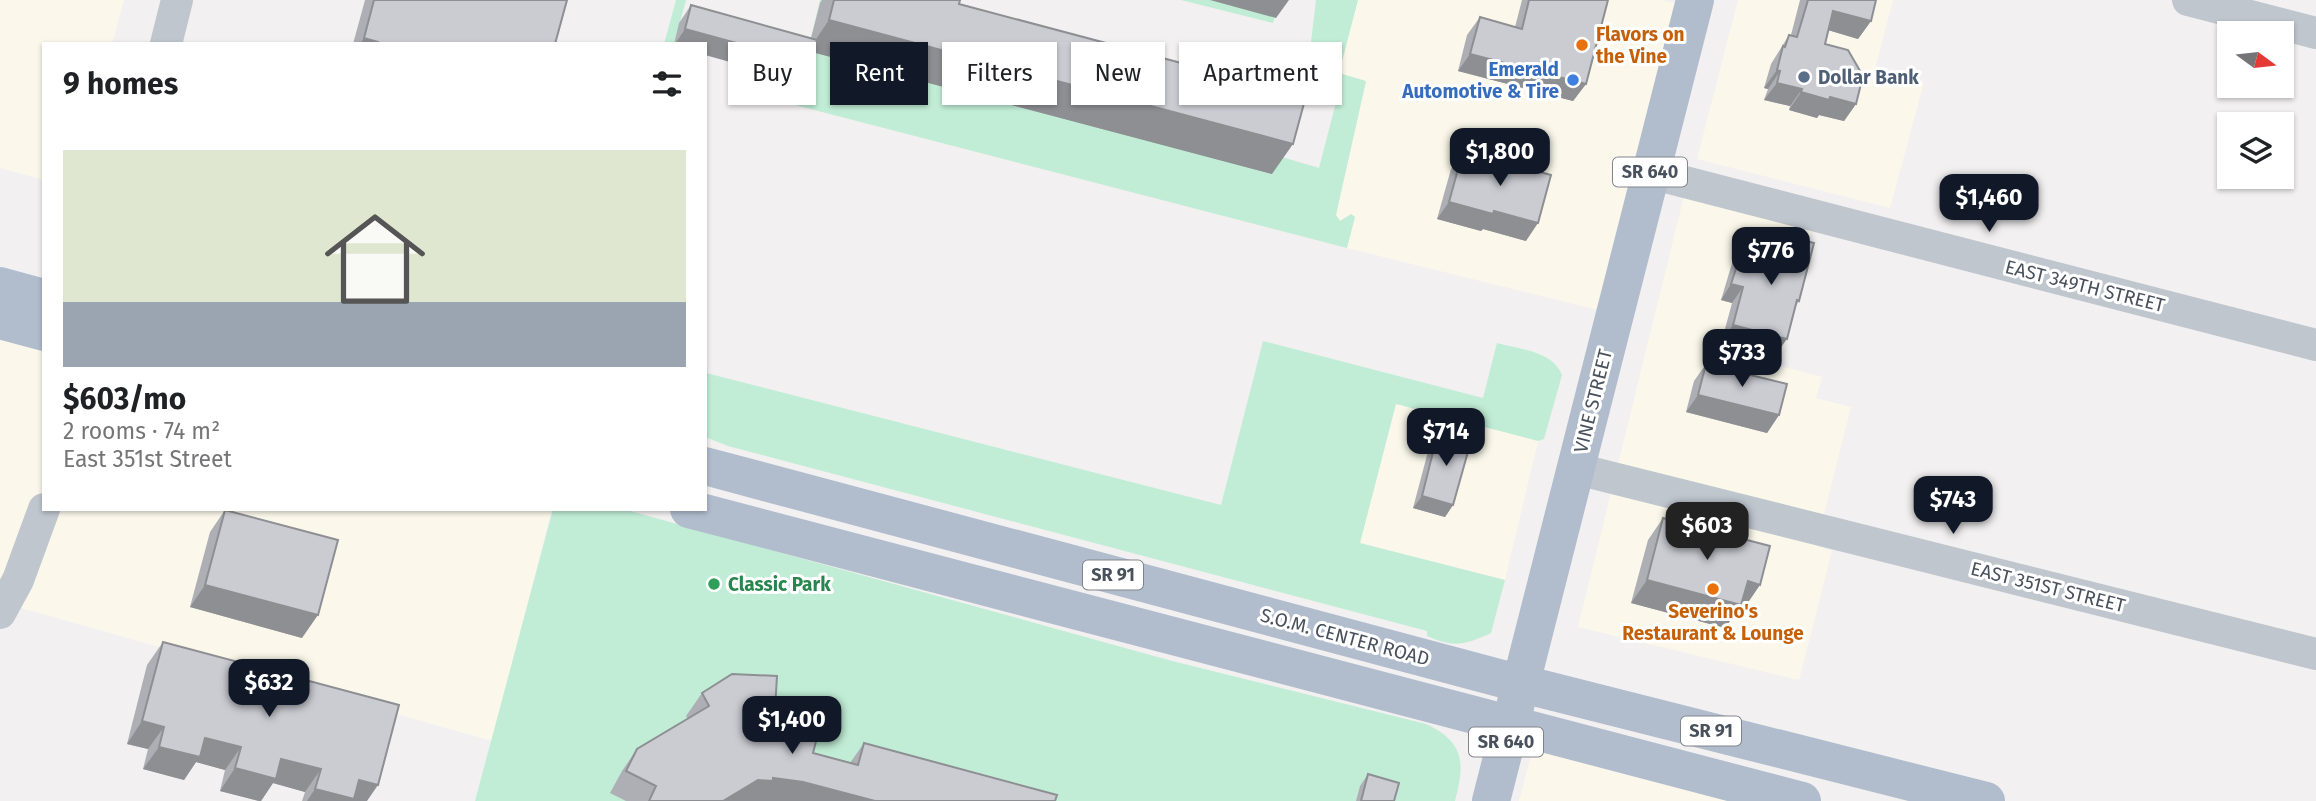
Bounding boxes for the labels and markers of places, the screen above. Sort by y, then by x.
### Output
place label: Flavors on the Vine [1596,23,1685,68]
marker: Flavors on the Vine [1574,37,1590,53]
place label: Emerald Automotive & Tire [1401,58,1559,103]
place label: Dollar Bank [1818,66,1919,89]
marker: Dollar Bank [1796,69,1812,85]
marker: Emerald Automotive & Tire [1565,72,1581,88]
pin: $1,800 [1443,128,1557,188]
pin: $1,460 [1932,174,2046,234]
pin: $776 [1730,228,1812,287]
pin: $733 [1701,330,1783,389]
pin: $714 [1405,408,1487,468]
pin: $743 [1912,476,1994,536]
pin: $603 [1666,503,1748,562]
place label: Classic Park [728,573,831,596]
marker: Classic Park [706,576,722,592]
marker: Severino's Restaurant & Lounge [1705,581,1721,597]
place label: Severino's Restaurant & Lounge [1622,600,1804,645]
pin: $632 [228,660,310,719]
pin: $1,400 [735,696,849,756]

